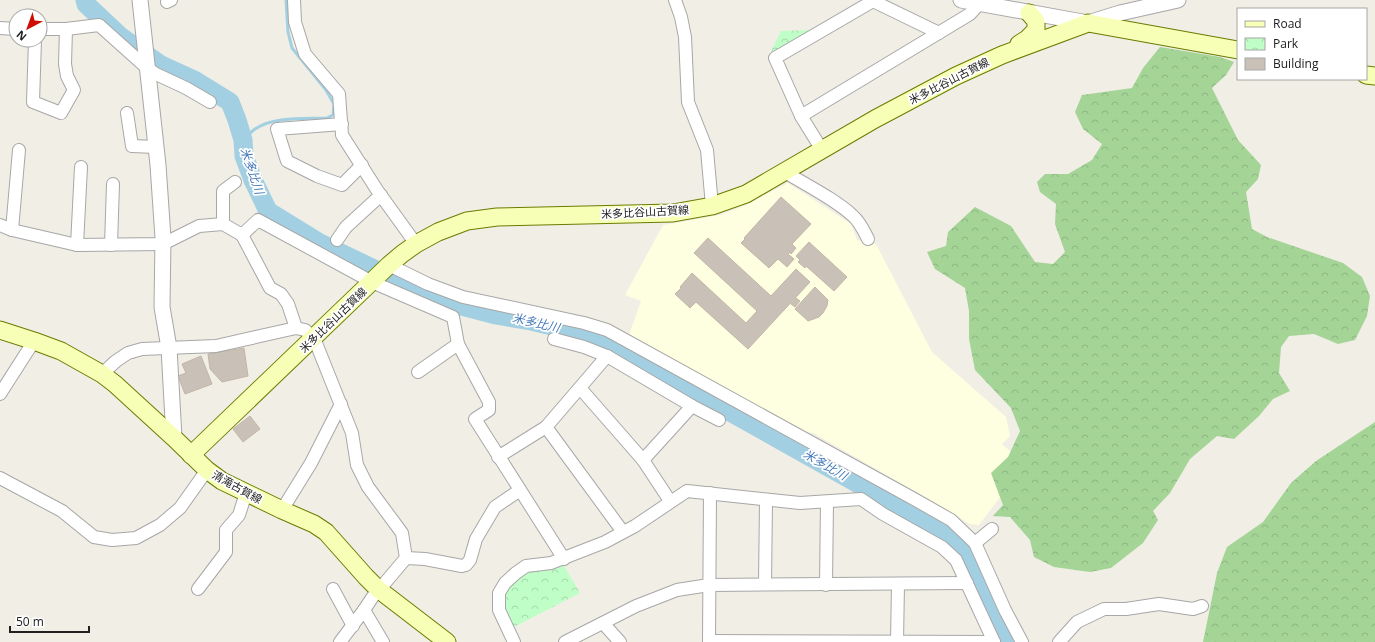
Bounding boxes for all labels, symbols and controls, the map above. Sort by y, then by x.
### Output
north arrow [8,8,48,48]
legend [1237,8,1367,80]
text: Road [1273,15,1302,32]
text: N [13,27,29,45]
text: Park [1273,35,1299,52]
street label: 米多比谷山古賀線 [906,54,991,107]
text: Building [1273,55,1319,72]
water label: 米多比川 [237,145,269,198]
street label: 米多比谷山古賀線 [601,202,689,221]
street label: 米多比谷山古賀線 [296,284,370,356]
water label: 米多比川 [511,309,563,337]
water label: 米多比川 [800,445,852,485]
street label: 清滝古賀線 [210,467,265,506]
scale bar [10,608,89,634]
text: 50 m [16,613,44,630]

